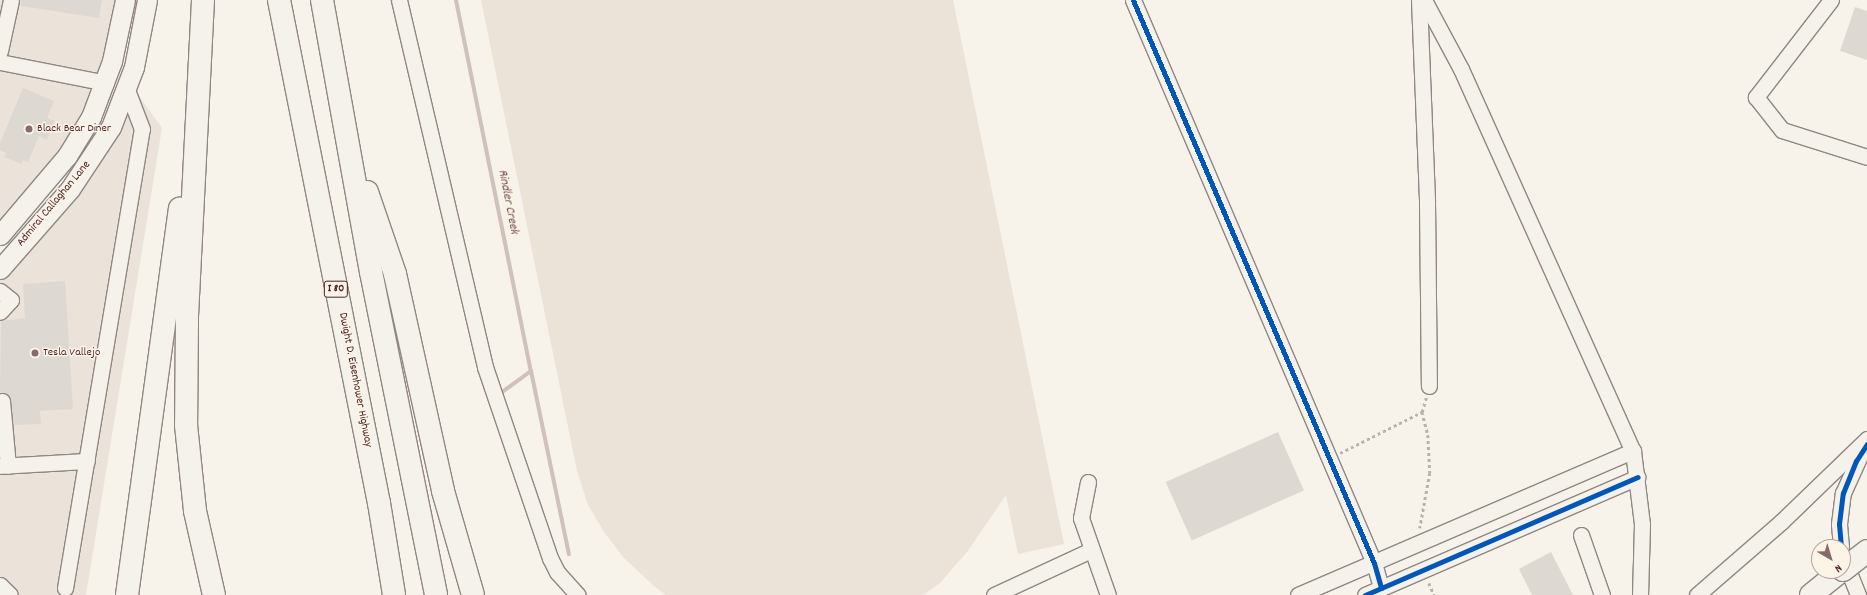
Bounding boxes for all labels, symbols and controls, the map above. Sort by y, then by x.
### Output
place label: Black Bear Diner [37,122,111,136]
marker: Black Bear Diner [24,124,34,134]
street label: Admiral Callaghan Lane [14,158,94,250]
water label: Rindler Creek [493,168,521,236]
road number: I 80 [323,280,349,298]
street label: Dwight D. Eisenhower Highway [335,311,375,449]
place label: Tesla Vallejo [43,346,100,360]
marker: Tesla Vallejo [30,348,40,358]
north arrow [1811,539,1851,579]
text: N [1831,560,1845,576]

